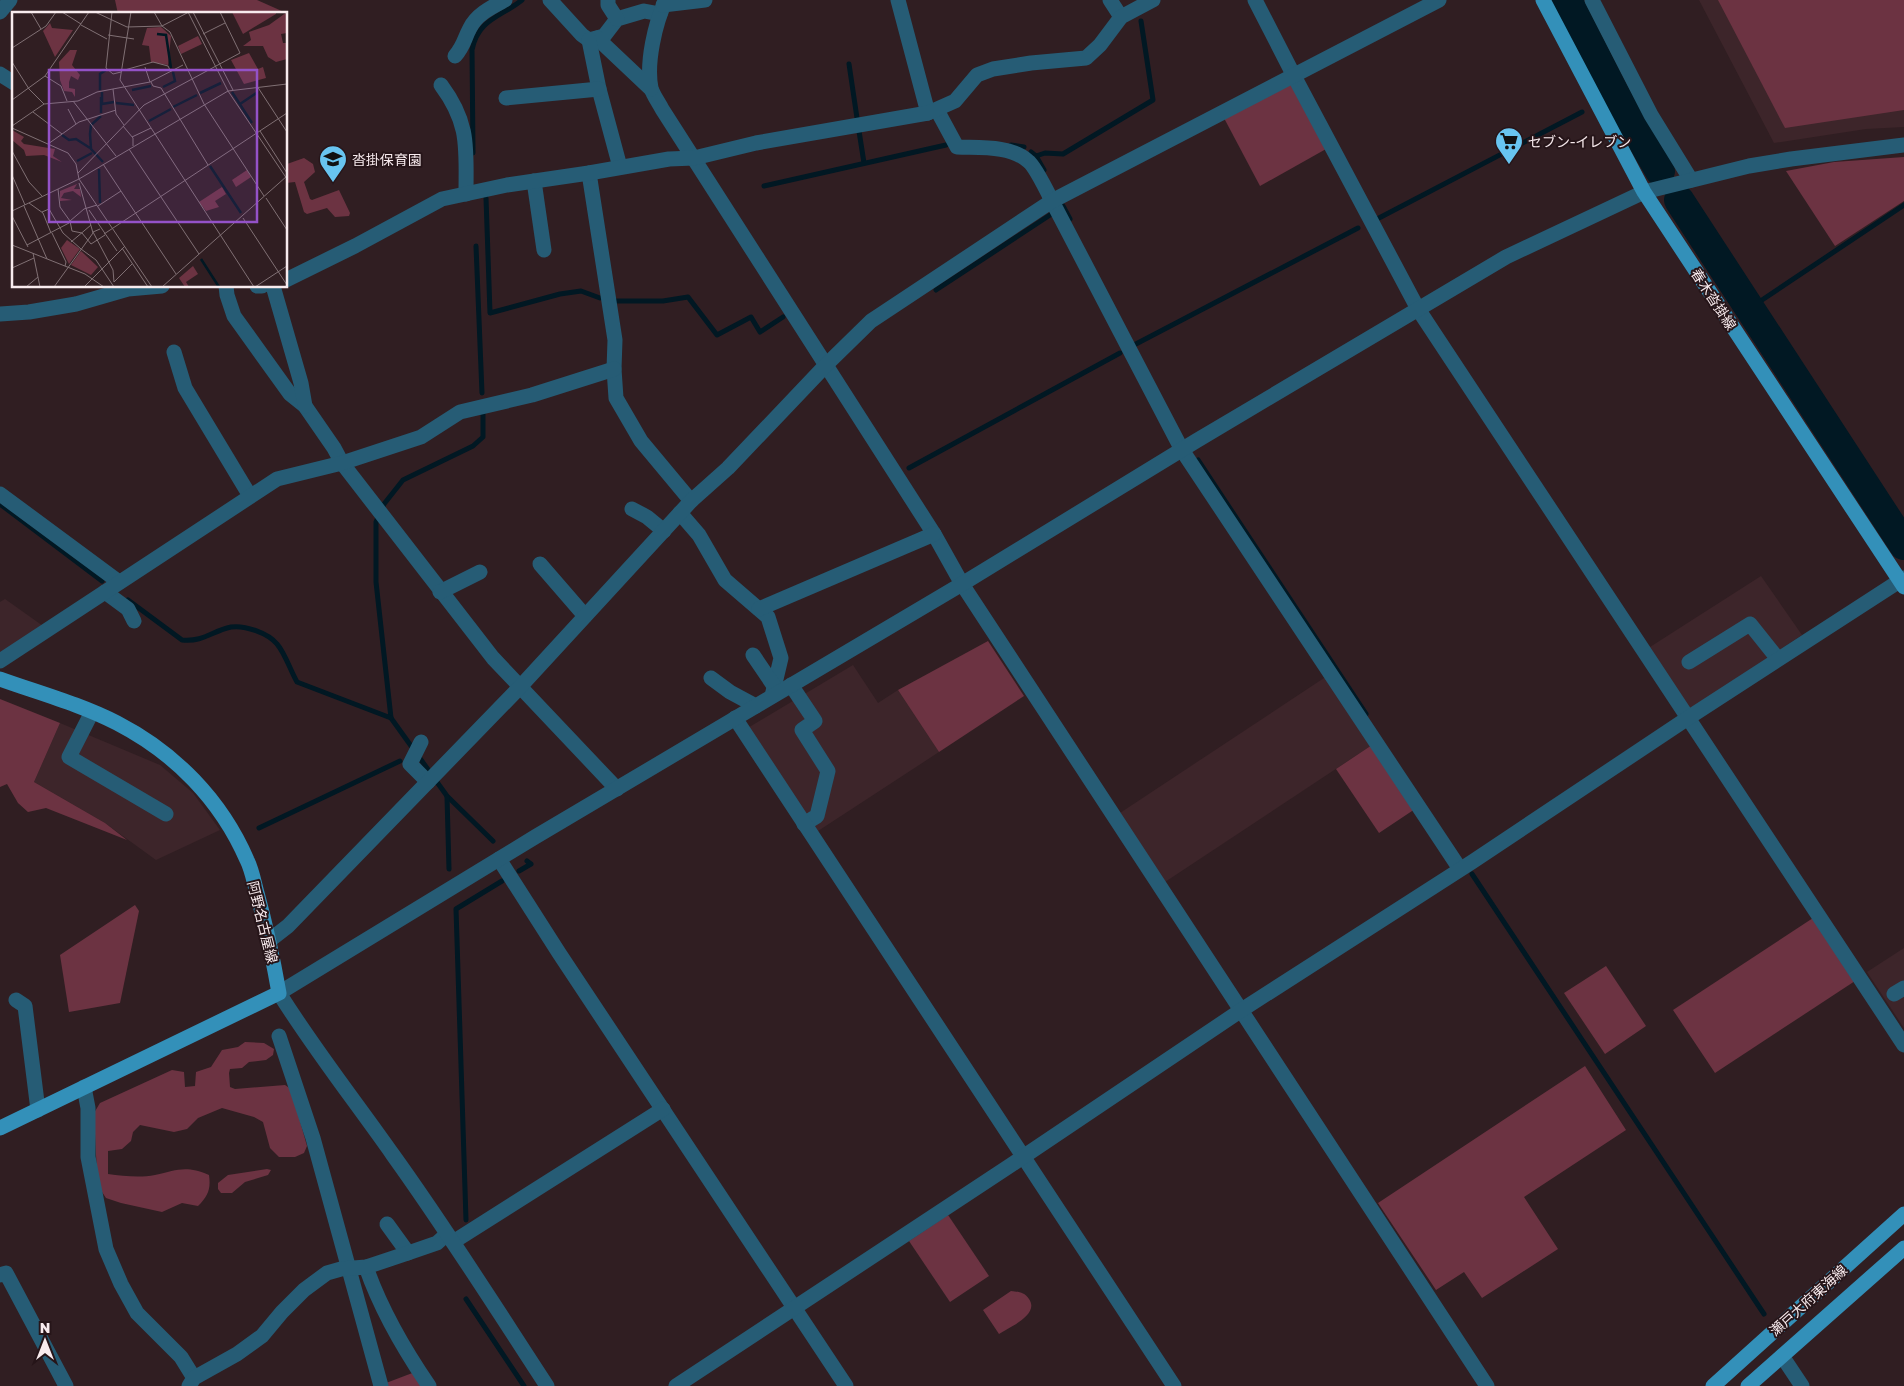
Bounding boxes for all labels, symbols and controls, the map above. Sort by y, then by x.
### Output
inset map [12,12,288,288]
supermarket icon: セブン-イレブン [1494,126,1524,165]
place label: セブン-イレブン [1528,133,1631,150]
school or university icon: 沓掛保育園 [318,144,348,183]
place label: 沓掛保育園 [352,151,422,168]
street label: 春木沓掛線 [1688,265,1740,333]
street label: 阿野名古屋線 [245,879,281,965]
street label: 瀬戸大府東海線 [1766,1261,1850,1339]
north arrow [20,1316,70,1366]
text: N [40,1319,50,1336]

